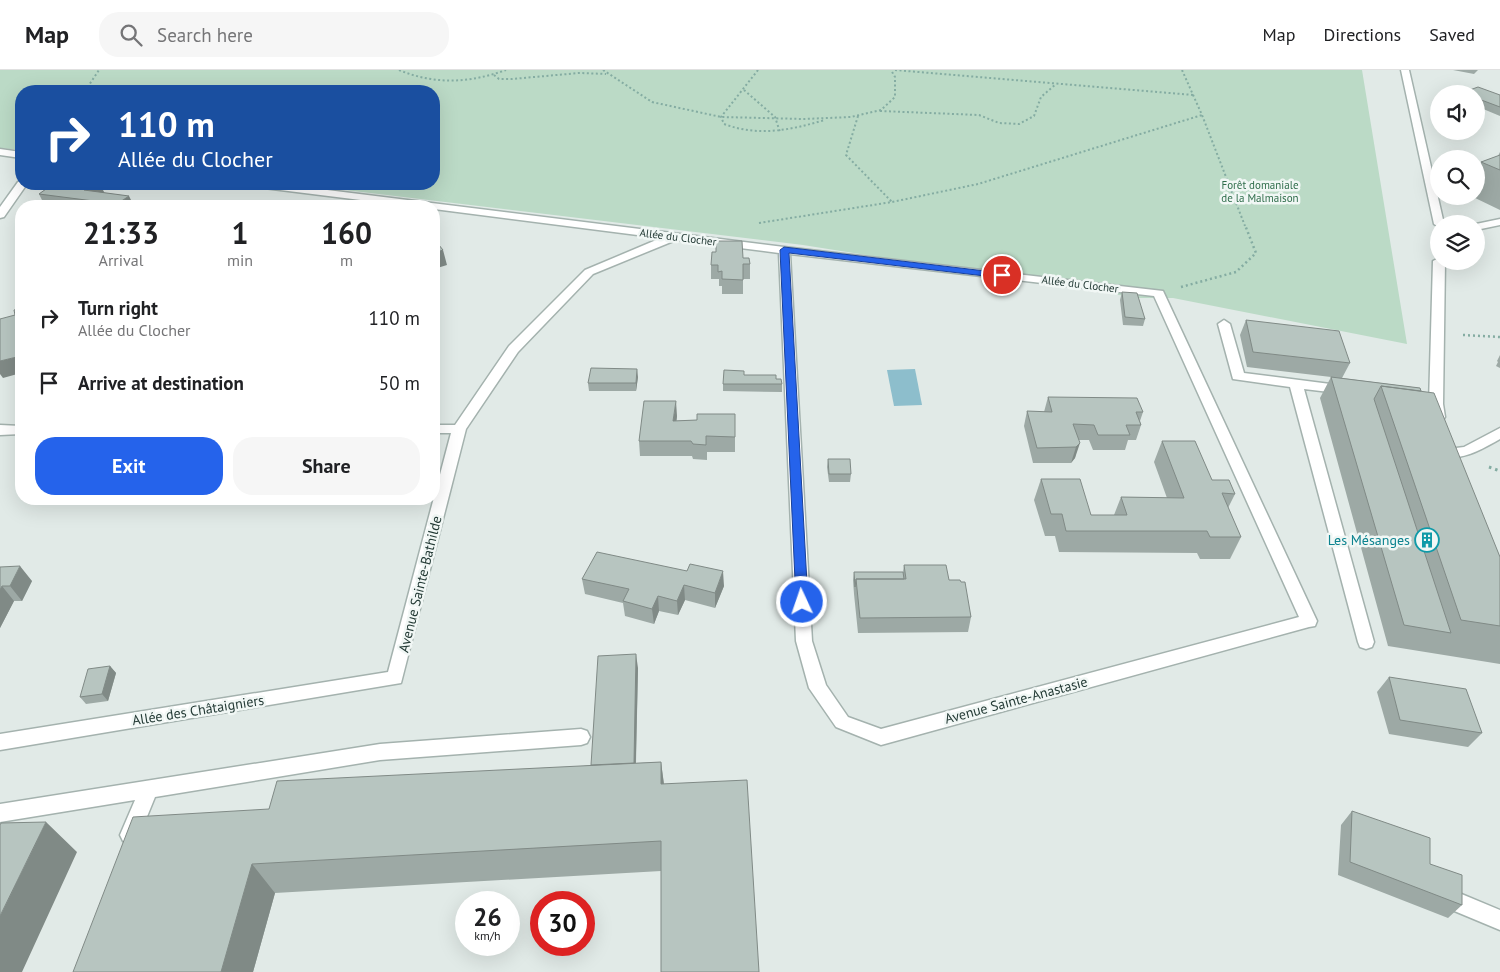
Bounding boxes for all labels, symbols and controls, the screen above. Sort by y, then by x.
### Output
search box [99,12,449,57]
text: Map [25,19,69,50]
icon: search [117,21,145,49]
text: Search here [157,23,253,47]
text: Map [1263,23,1295,46]
text: Directions [1323,23,1401,46]
text: Saved [1429,23,1475,46]
map controls [1430,85,1485,270]
button: sound [1430,85,1485,140]
text: 110 m [118,101,215,147]
icon: right [35,105,100,170]
text: Allée du Clocher [118,145,273,173]
button: search [1430,150,1485,205]
park label: Forêt domaniale de la Malmaison [1221,178,1299,205]
text: 21:33 [83,213,159,252]
text: 1 [232,213,249,252]
text: 160 [321,213,372,252]
button: layers [1430,215,1485,270]
street label: Allée du Clocher [639,225,717,249]
text: Arrival [99,250,143,270]
text: min [227,250,253,270]
text: m [340,250,353,270]
pin [981,254,1023,296]
icon: arrive [988,261,1016,289]
street label: Allée du Clocher [1041,272,1119,296]
text: Turn right [78,296,158,320]
icon: right [35,304,63,332]
text: 110 m [368,306,420,330]
text: Allée du Clocher [78,320,190,340]
icon: arrive [35,369,63,397]
text: Arrive at destination [78,371,244,395]
text: 50 m [379,371,420,395]
button: Exit [35,437,223,495]
button: Share [233,437,420,495]
street label: Avenue Sainte-Bathilde [394,514,446,654]
building icon: Les Mésanges [1414,527,1440,553]
place label: Les Mésanges [1328,531,1410,549]
position arrow [775,575,827,627]
street label: Avenue Sainte-Anastasie [943,672,1089,728]
street label: Allée des Châtaigniers [131,691,265,729]
speed limit sign: 30 [530,891,595,956]
text: 26 [473,901,502,933]
text: km/h [474,928,501,943]

